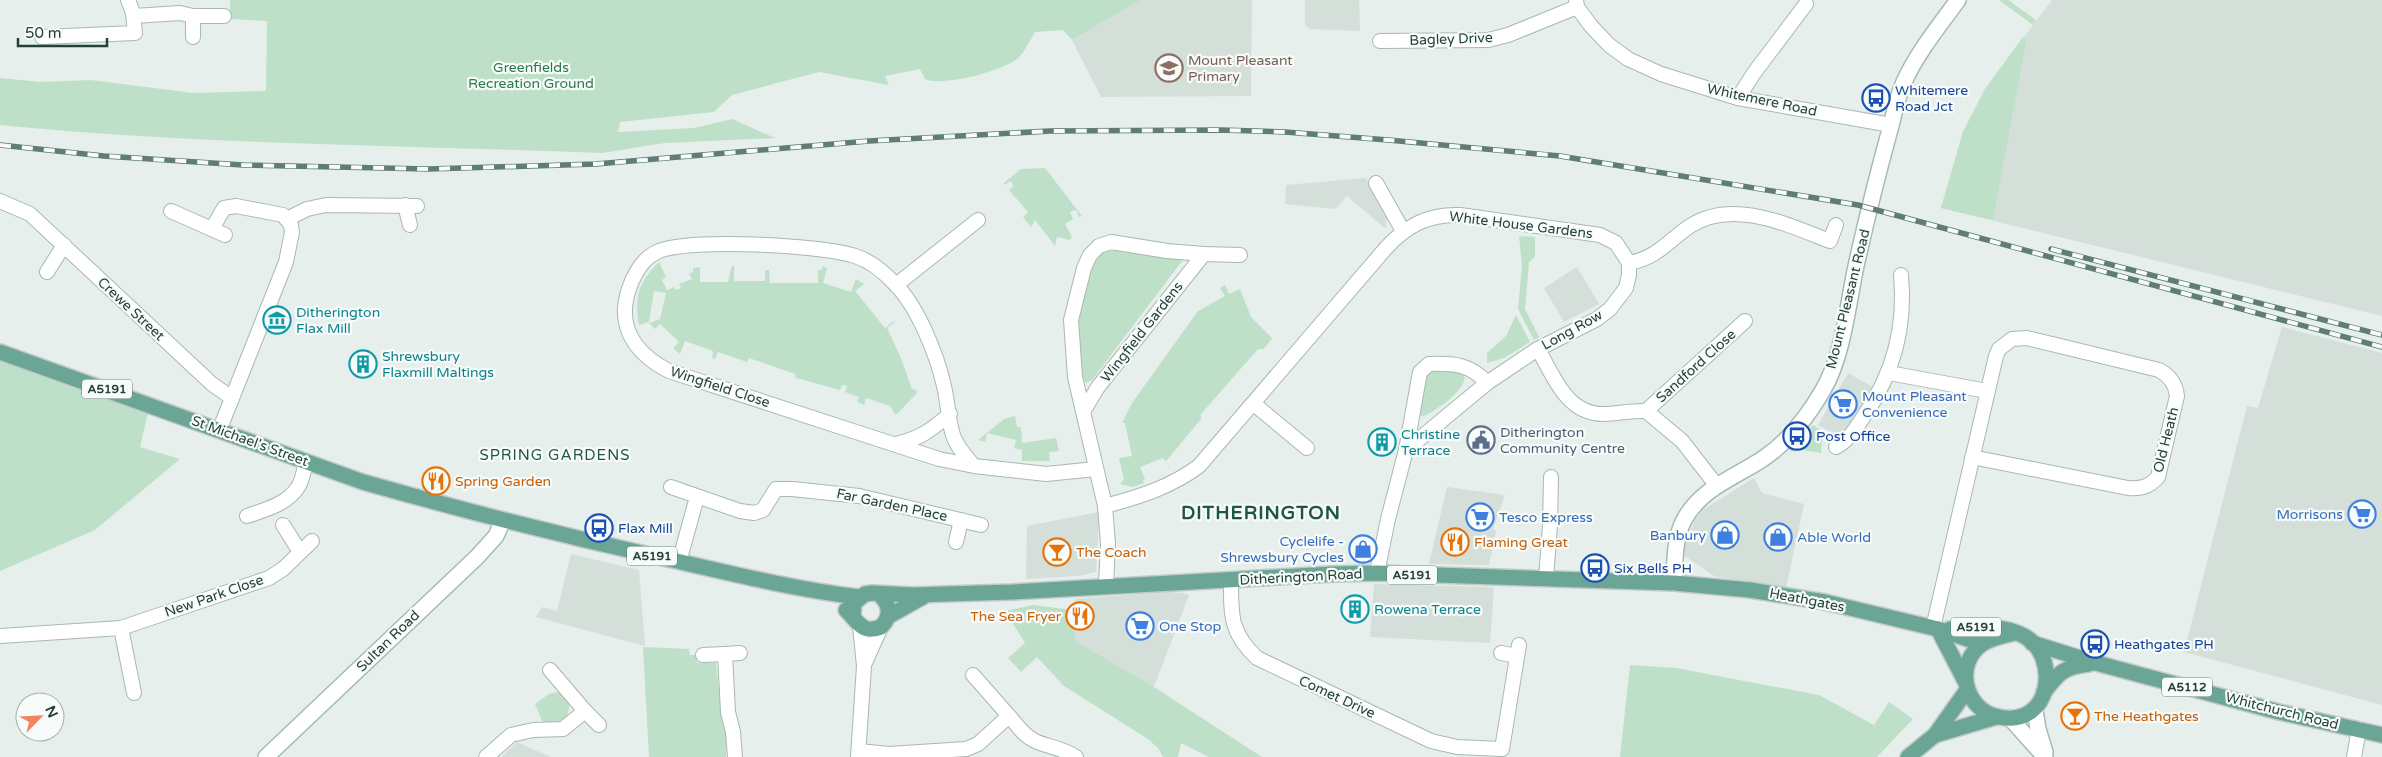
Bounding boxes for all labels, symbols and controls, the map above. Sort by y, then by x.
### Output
scale bar [18,15,106,47]
text: 50 m [25,24,62,42]
street label: Bagley Drive [1409,29,1493,49]
place label: Mount Pleasant Primary [1188,52,1293,85]
school or university icon: Mount Pleasant Primary [1154,53,1184,83]
park label: Greenfields Recreation Ground [468,59,594,92]
street label: Whitemere Road [1705,80,1819,120]
place label: Whitemere Road Jct [1895,82,1968,115]
bus stop icon: Whitemere Road Jct [1861,83,1891,113]
street label: White House Gardens [1448,208,1594,242]
street label: Mount Pleasant Road [1822,227,1874,371]
street label: Crewe Street [94,274,168,345]
street label: Wingfield Gardens [1097,278,1187,386]
place label: Ditherington Flax Mill [296,304,380,337]
museum icon: Ditherington Flax Mill [262,305,292,335]
street label: Long Row [1539,306,1605,354]
street label: Sandford Close [1653,326,1739,406]
place label: Shrewsbury Flaxmill Maltings [382,348,494,381]
building icon: Shrewsbury Flaxmill Maltings [348,349,378,379]
street label: Wingfield Close [668,363,772,411]
road number: A5191 [82,379,132,398]
place label: Mount Pleasant Convenience [1862,388,1967,421]
supermarket icon: Mount Pleasant Convenience [1828,389,1858,419]
street label: Old Heath [2150,405,2182,475]
street label: St Michael's Street [189,412,311,470]
bus stop icon: Post Office [1782,421,1812,451]
place label: Ditherington Community Centre [1500,424,1625,457]
public building icon: Ditherington Community Centre [1466,425,1496,455]
place label: Christine Terrace [1401,426,1460,459]
building icon: Christine Terrace [1367,427,1397,457]
place label: Post Office [1816,428,1891,445]
district label: SPRING GARDENS [480,446,630,464]
restaurant icon: Spring Garden [421,466,451,496]
place label: Spring Garden [455,473,551,490]
street label: Far Garden Place [835,485,949,525]
supermarket icon: Morrisons [2347,499,2377,529]
district label: DITHERINGTON [1181,502,1341,524]
supermarket icon: Tesco Express [1465,502,1495,532]
place label: Morrisons [2276,506,2343,523]
place label: Tesco Express [1499,509,1593,526]
bus stop icon: Flax Mill [584,513,614,543]
place label: Flax Mill [618,520,673,537]
shop icon: Banbury [1710,520,1740,550]
shop icon: Able World [1763,522,1793,552]
restaurant icon: Flaming Great [1440,527,1470,557]
place label: Banbury [1650,527,1706,544]
place label: Able World [1797,529,1871,546]
place label: Cyclelife - Shrewsbury Cycles [1220,533,1344,566]
shop icon: Cyclelife - Shrewsbury Cycles [1348,534,1378,564]
place label: Flaming Great [1474,534,1568,551]
bar icon: The Coach [1042,537,1072,567]
place label: The Coach [1076,544,1146,561]
road number: A5191 [627,546,677,566]
bus stop icon: Six Bells PH [1580,553,1610,583]
place label: Six Bells PH [1614,560,1692,577]
street label: Ditherington Road [1239,565,1363,589]
road number: A5191 [1387,566,1437,584]
street label: New Park Close [162,571,266,621]
street label: Heathgates [1768,584,1846,616]
building icon: Rowena Terrace [1340,594,1370,624]
restaurant icon: The Sea Fryer [1065,601,1095,631]
place label: Rowena Terrace [1374,601,1481,618]
street label: Sultan Road [353,607,423,675]
place label: The Sea Fryer [970,608,1062,625]
supermarket icon: One Stop [1125,611,1155,641]
place label: One Stop [1159,618,1221,635]
road number: A5191 [1951,618,2001,636]
bus stop icon: Heathgates PH [2080,629,2110,659]
place label: Heathgates PH [2114,636,2214,653]
street label: Comet Drive [1296,672,1378,722]
road number: A5112 [2162,678,2212,696]
street label: Whitchurch Road [2224,689,2340,733]
north arrow [15,692,65,742]
bar icon: The Heathgates [2060,701,2090,731]
text: N [41,703,61,721]
place label: The Heathgates [2094,708,2199,725]

